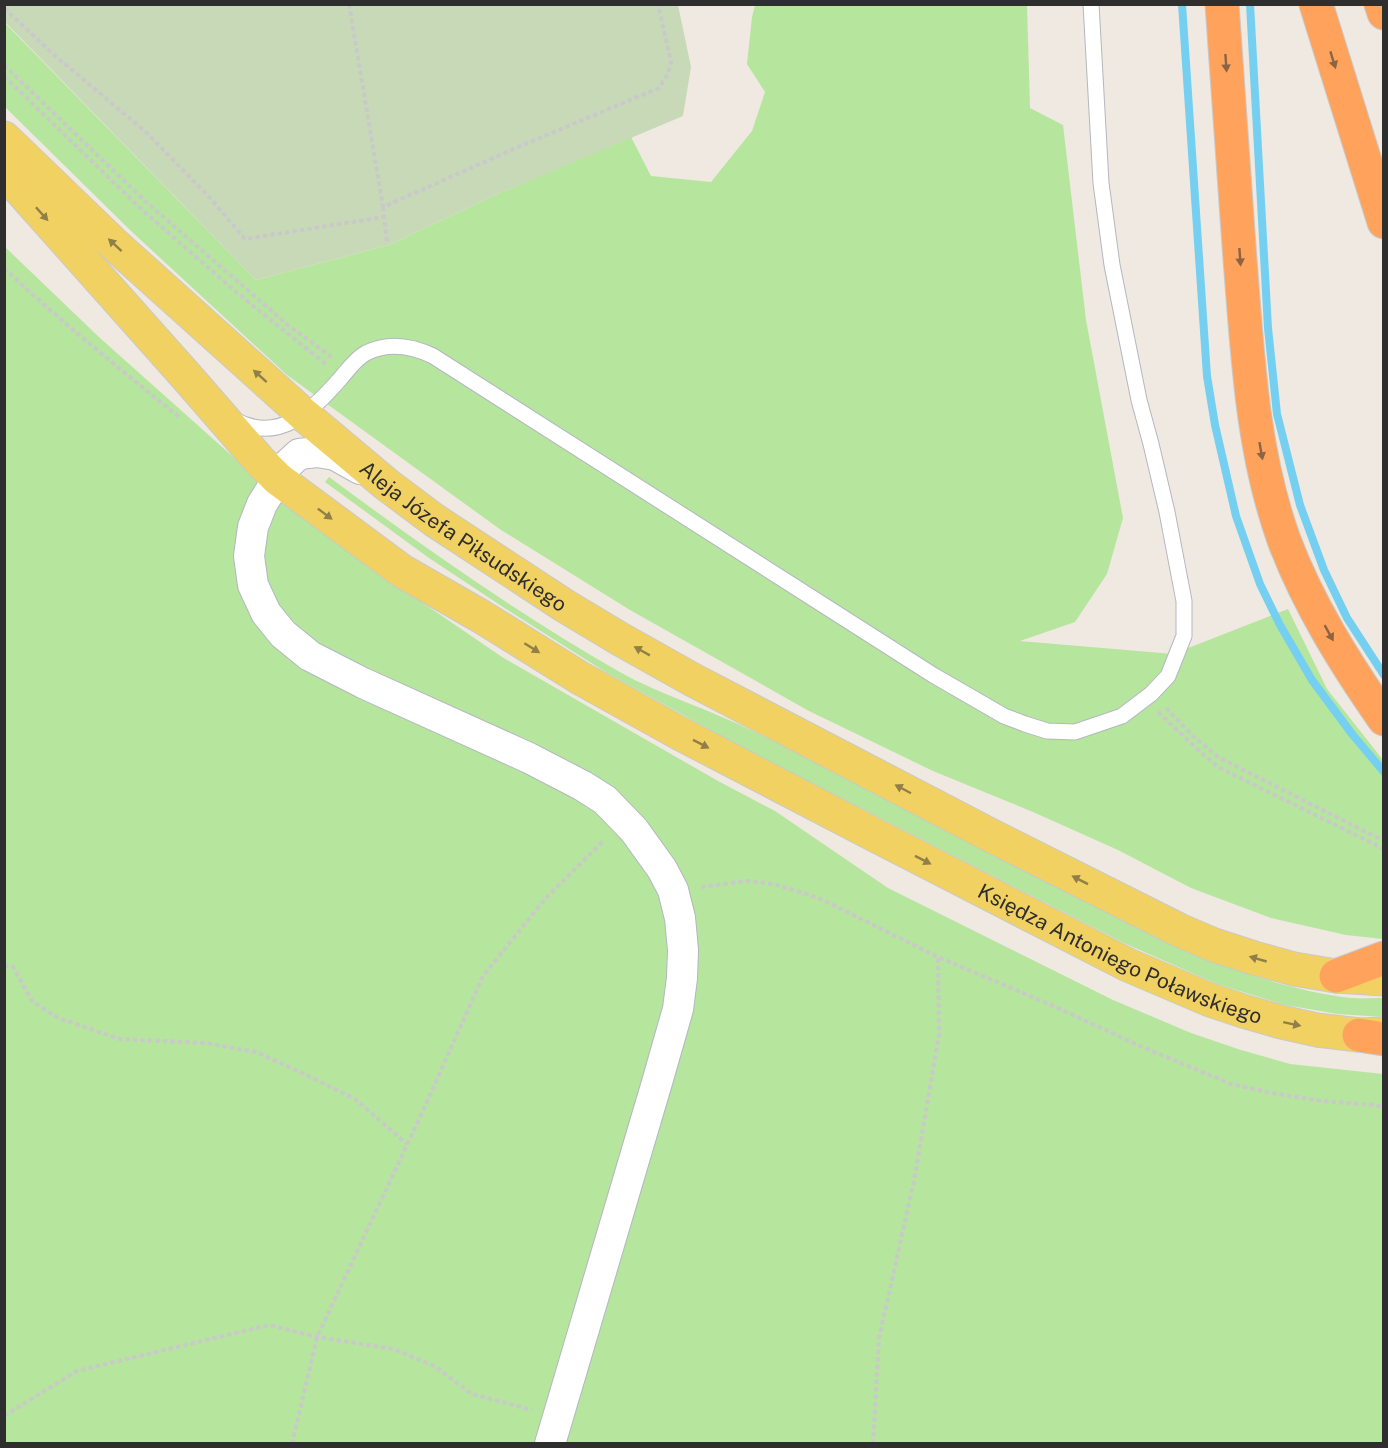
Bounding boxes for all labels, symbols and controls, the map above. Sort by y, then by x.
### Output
one-way arrow [1329,51,1339,69]
one-way arrow [1221,53,1230,72]
one-way arrow [35,206,48,221]
one-way arrow [108,239,123,252]
one-way arrow [1235,248,1245,267]
one-way arrow [253,370,268,383]
one-way arrow [1257,442,1266,461]
street label: Aleja Józefa Piłsudskiego [355,455,572,616]
one-way arrow [317,507,333,520]
one-way arrow [1324,624,1334,641]
one-way arrow [524,643,540,654]
one-way arrow [633,646,650,656]
one-way arrow [693,739,710,749]
one-way arrow [894,784,911,794]
one-way arrow [915,855,932,865]
one-way arrow [1071,876,1089,886]
street label: Księdza Antoniego Poławskiego [974,878,1265,1028]
one-way arrow [1249,954,1267,963]
one-way arrow [1283,1020,1301,1030]

